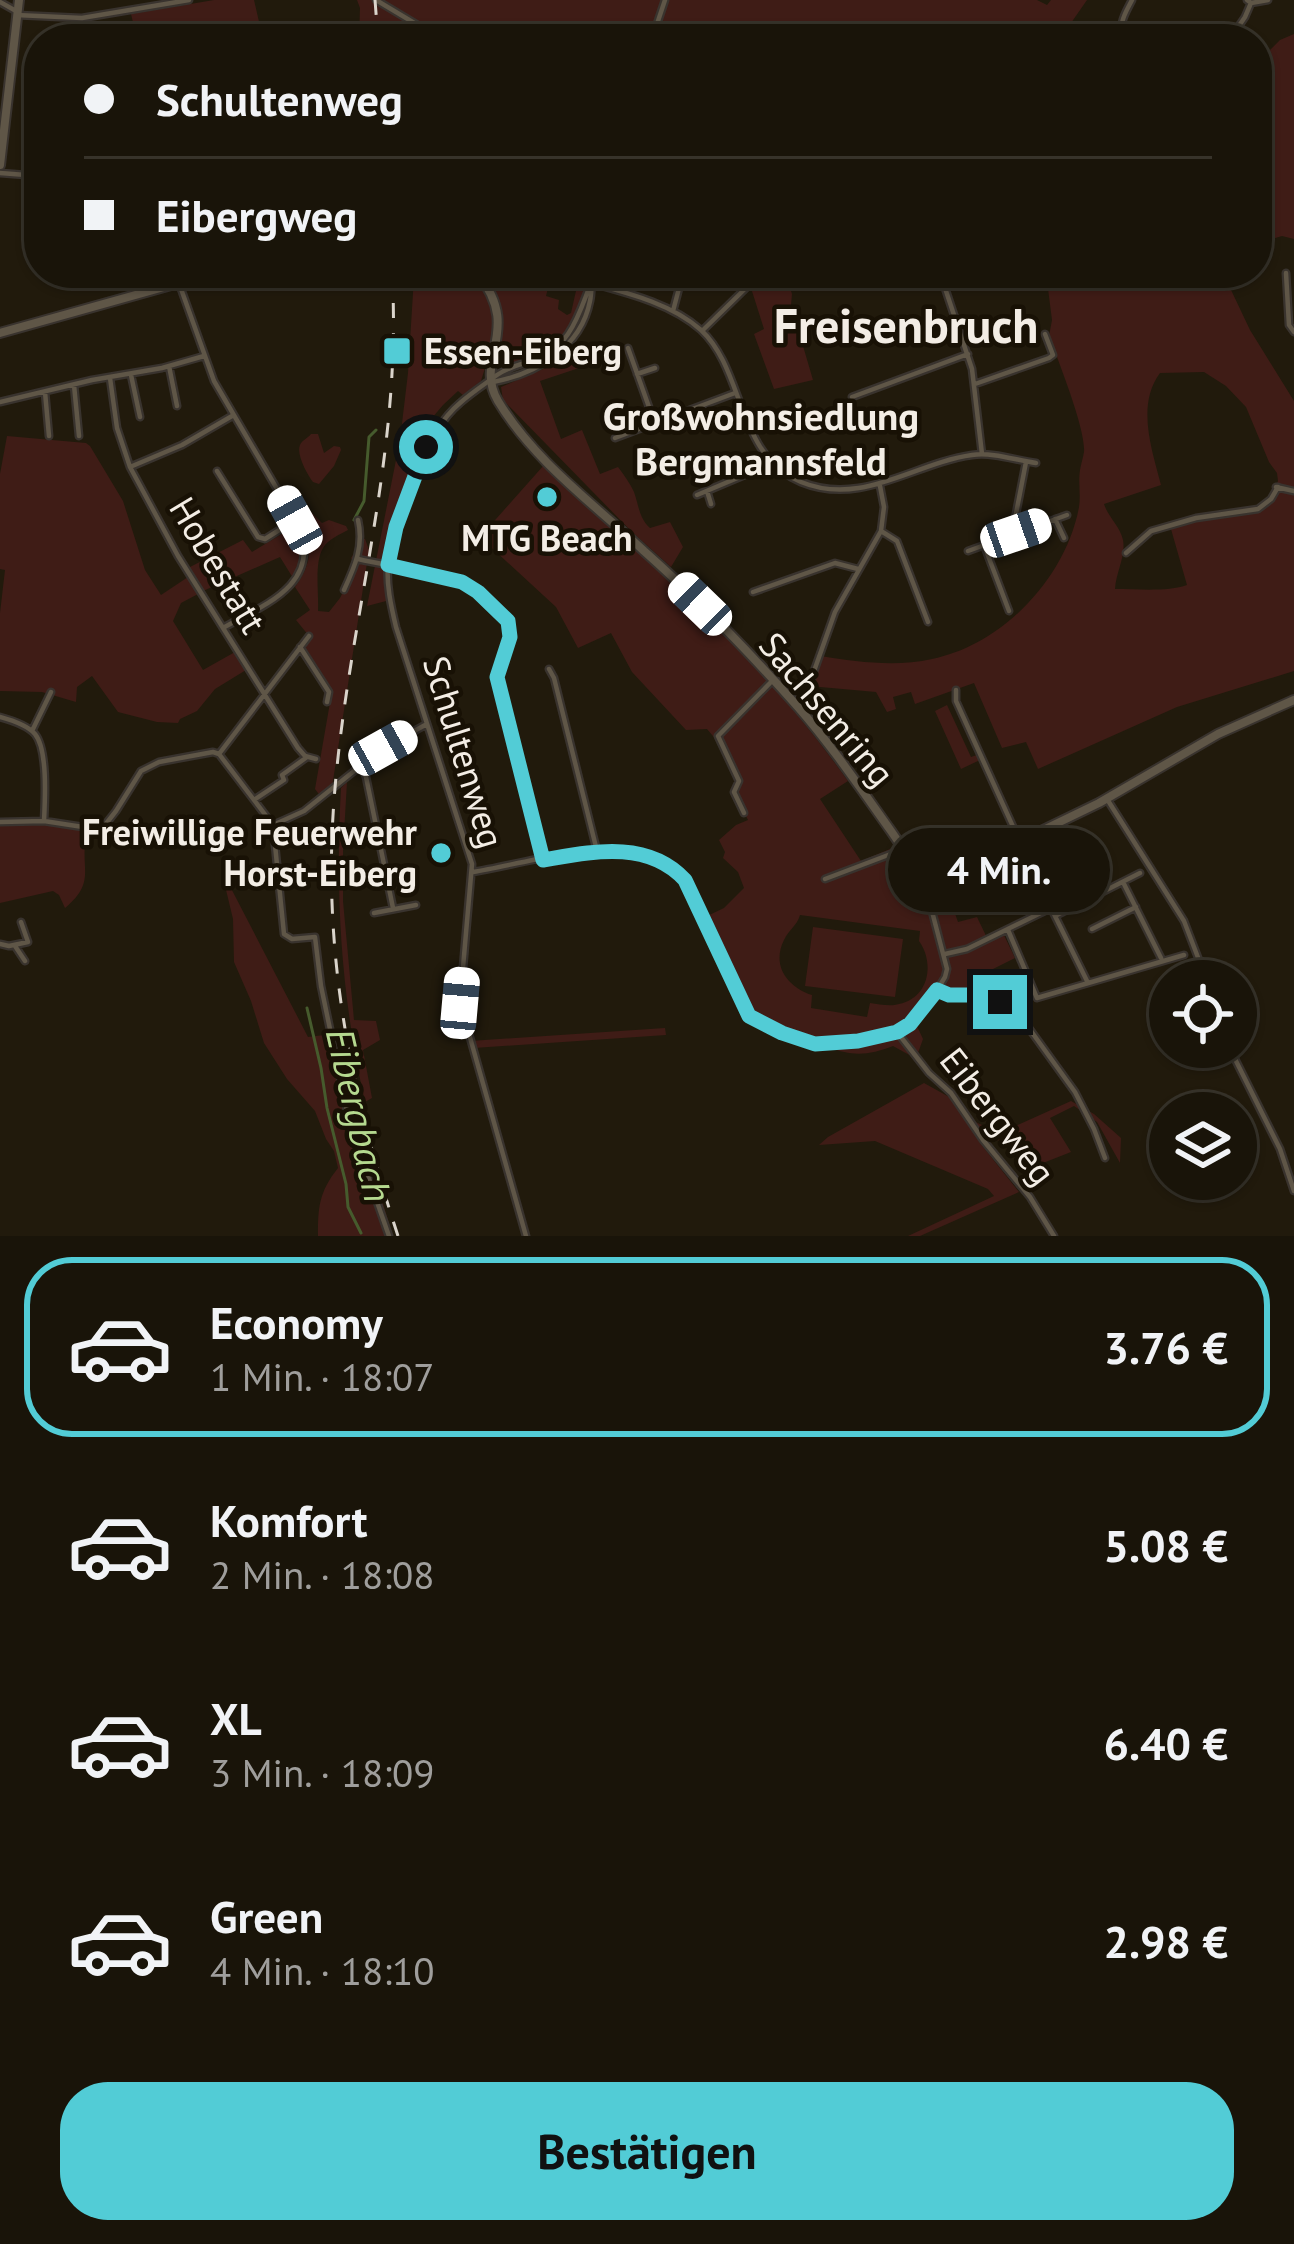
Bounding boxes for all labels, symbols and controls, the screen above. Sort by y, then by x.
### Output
text: Schultenweg [156,70,403,128]
text: Eibergweg [156,186,357,244]
district label: Freisenbruch [774,294,1038,356]
place label: Essen-Eiberg [424,327,622,374]
marker: Essen-Eiberg [381,335,413,367]
district label: Großwohnsiedlung Bergmannsfeld [603,390,919,486]
route start [399,420,453,474]
car [262,480,328,560]
marker: MTG Beach [534,484,560,510]
street label: Hobestatt [159,488,277,641]
car [976,504,1056,562]
place label: MTG Beach [461,514,633,561]
car [662,566,738,642]
street label: Sachsenring [749,622,905,795]
street label: Schultenweg [413,650,516,853]
car [343,715,423,781]
place label: Freiwillige Feuerwehr Horst-Eiberg [82,808,417,896]
callout: 4 Min. [889,828,1111,912]
marker: Freiwillige Feuerwehr Horst-Eiberg [428,840,454,866]
text: 4 Min. [947,844,1051,895]
map controls [1149,960,1257,1200]
button: locate [1149,960,1257,1068]
car [439,966,481,1040]
route end [973,975,1027,1029]
water label: Eibergbach [315,1023,404,1207]
street label: Eibergweg [930,1038,1067,1194]
button: layers [1149,1092,1257,1200]
icon: car [66,1293,174,1401]
text: Economy [210,1293,383,1351]
text: 3.76 € [1103,1318,1228,1376]
text: 1 Min. · 18:07 [210,1351,434,1402]
icon: car [66,1491,174,1599]
text: Komfort [210,1491,367,1549]
text: 5.08 € [1103,1516,1228,1574]
text: 2 Min. · 18:08 [210,1549,434,1600]
icon: car [66,1689,174,1797]
text: XL [210,1689,262,1747]
text: 6.40 € [1103,1714,1228,1772]
text: 3 Min. · 18:09 [210,1747,434,1798]
icon: car [66,1887,174,1995]
text: Green [210,1887,323,1945]
text: 2.98 € [1103,1912,1228,1970]
text: 4 Min. · 18:10 [210,1945,434,1996]
button: Bestätigen [60,2082,1234,2220]

